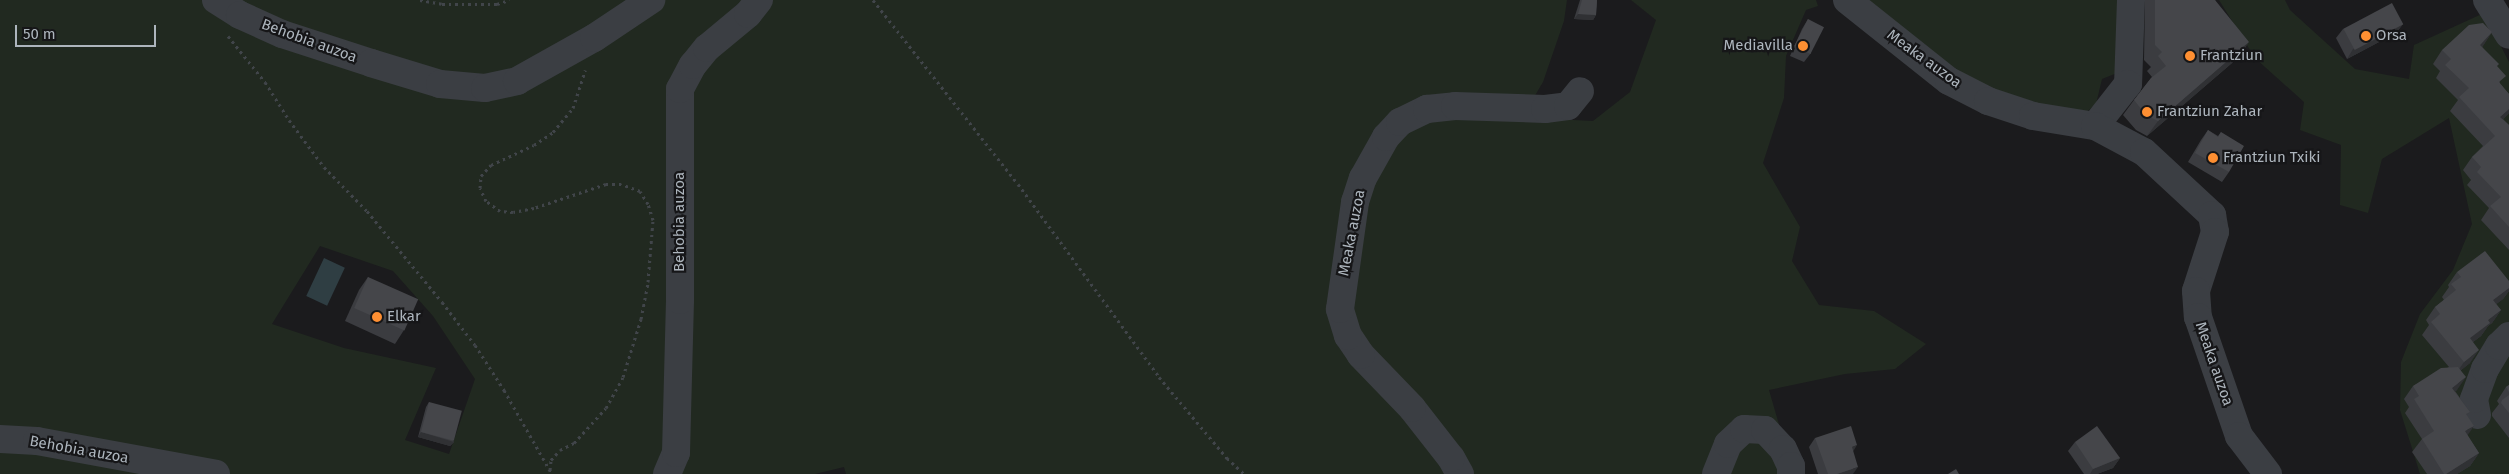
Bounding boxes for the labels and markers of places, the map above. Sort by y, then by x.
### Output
place label: Orsa [2376,27,2407,45]
marker: Orsa [2360,30,2372,42]
place label: Mediavilla [1724,37,1793,55]
marker: Mediavilla [1797,40,1809,52]
place label: Frantziun [2200,47,2263,65]
marker: Frantziun [2184,50,2196,62]
place label: Frantziun Zahar [2157,103,2262,121]
marker: Frantziun Zahar [2141,106,2153,118]
place label: Frantziun Txiki [2223,149,2320,167]
marker: Frantziun Txiki [2207,152,2219,164]
place label: Elkar [387,308,421,326]
marker: Elkar [371,311,383,323]

